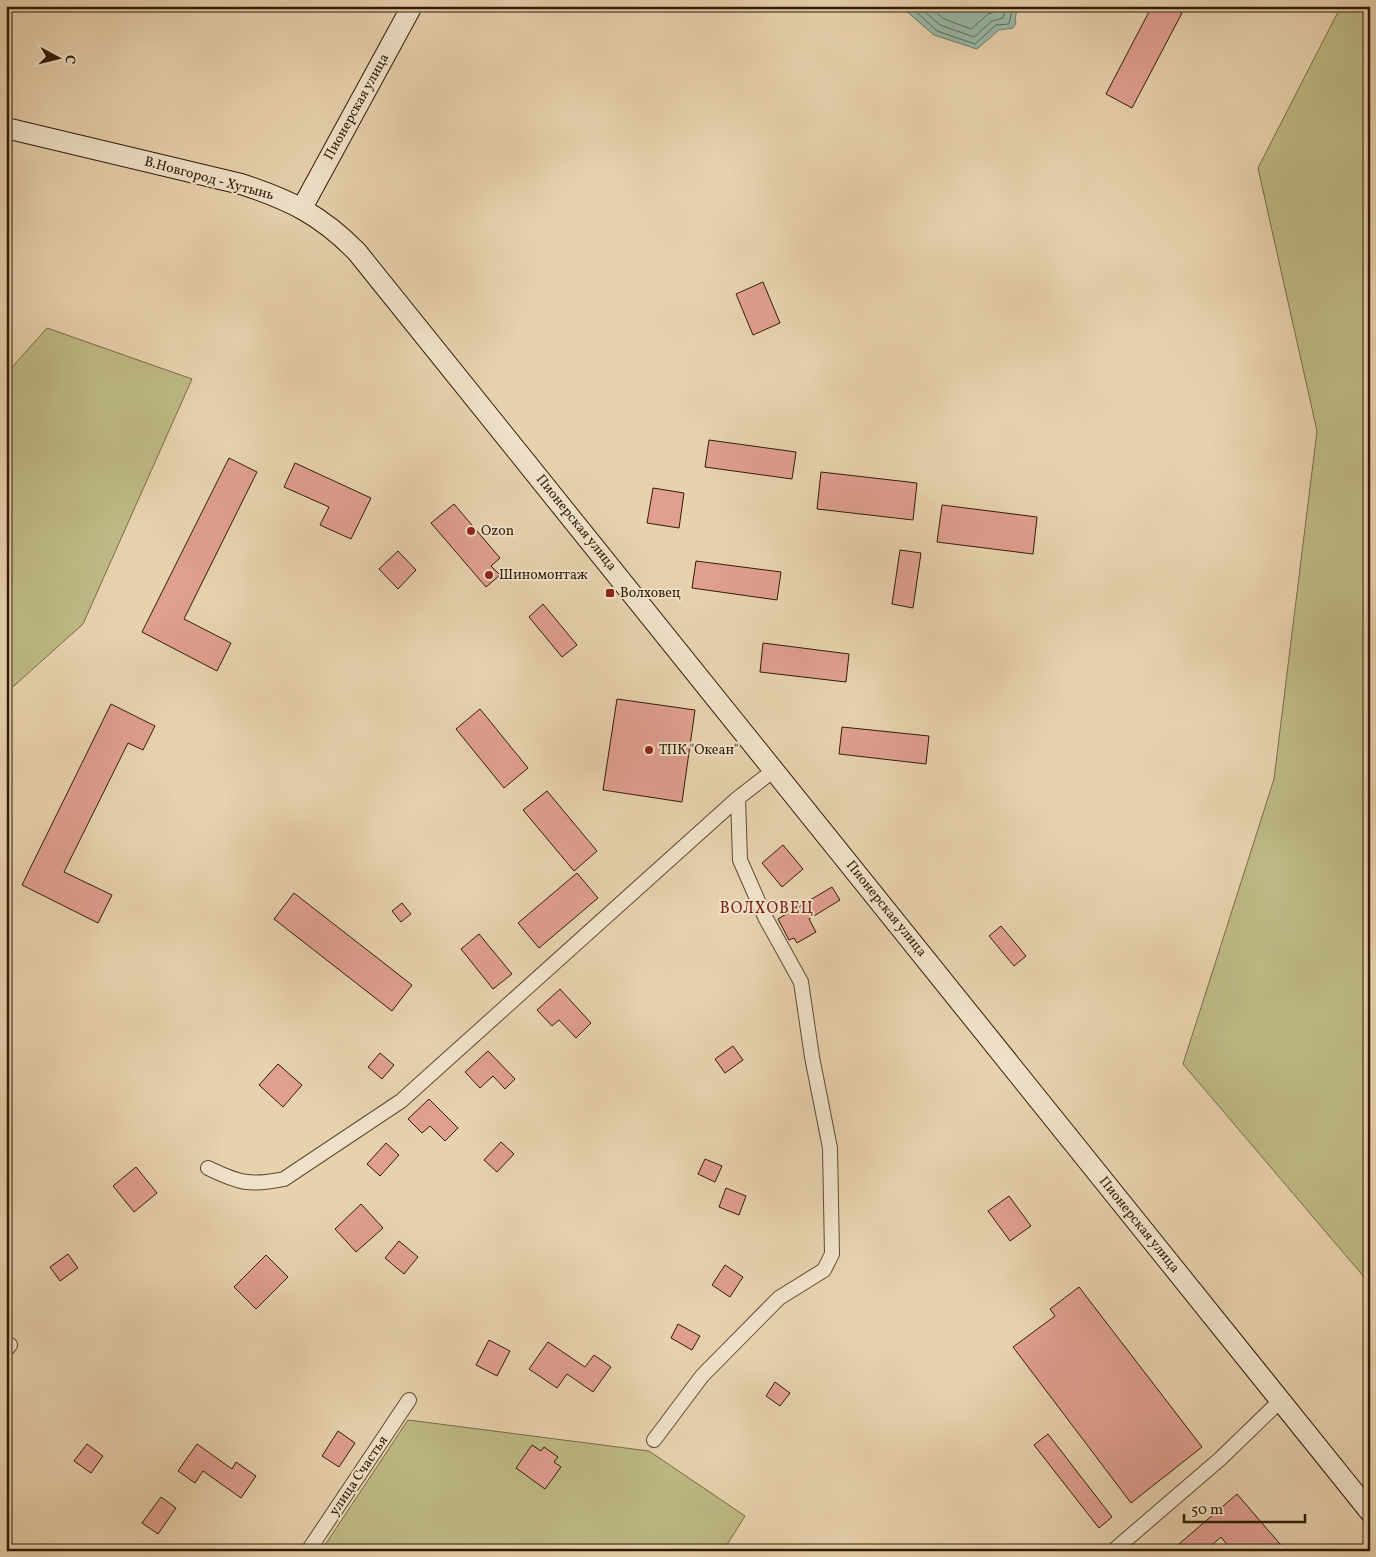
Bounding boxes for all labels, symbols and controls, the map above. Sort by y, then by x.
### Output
north arrow [32,32,82,82]
street label: Пионерская улица [320,50,394,164]
text: С [59,54,79,65]
street label: В.Новгород - Хутынь [142,153,276,205]
street label: Пионерская улица [531,471,621,575]
place label: Ozon [481,522,514,541]
marker: Ozon [465,525,477,537]
place label: Шиномонтаж [499,566,588,585]
marker: Шиномонтаж [483,569,495,581]
place label: Волховец [620,584,681,603]
marker: Волховец [604,587,616,599]
place label: ТПК "Океан" [659,741,738,760]
marker: ТПК "Океан" [643,744,655,756]
street label: Пионерская улица [841,857,931,961]
district label: ВОЛХОВЕЦ [720,898,814,920]
street label: Пионерская улица [1094,1173,1184,1277]
street label: улица Счастья [325,1432,393,1520]
scale bar [1184,1492,1305,1524]
text: 50 m [1191,1500,1223,1521]

